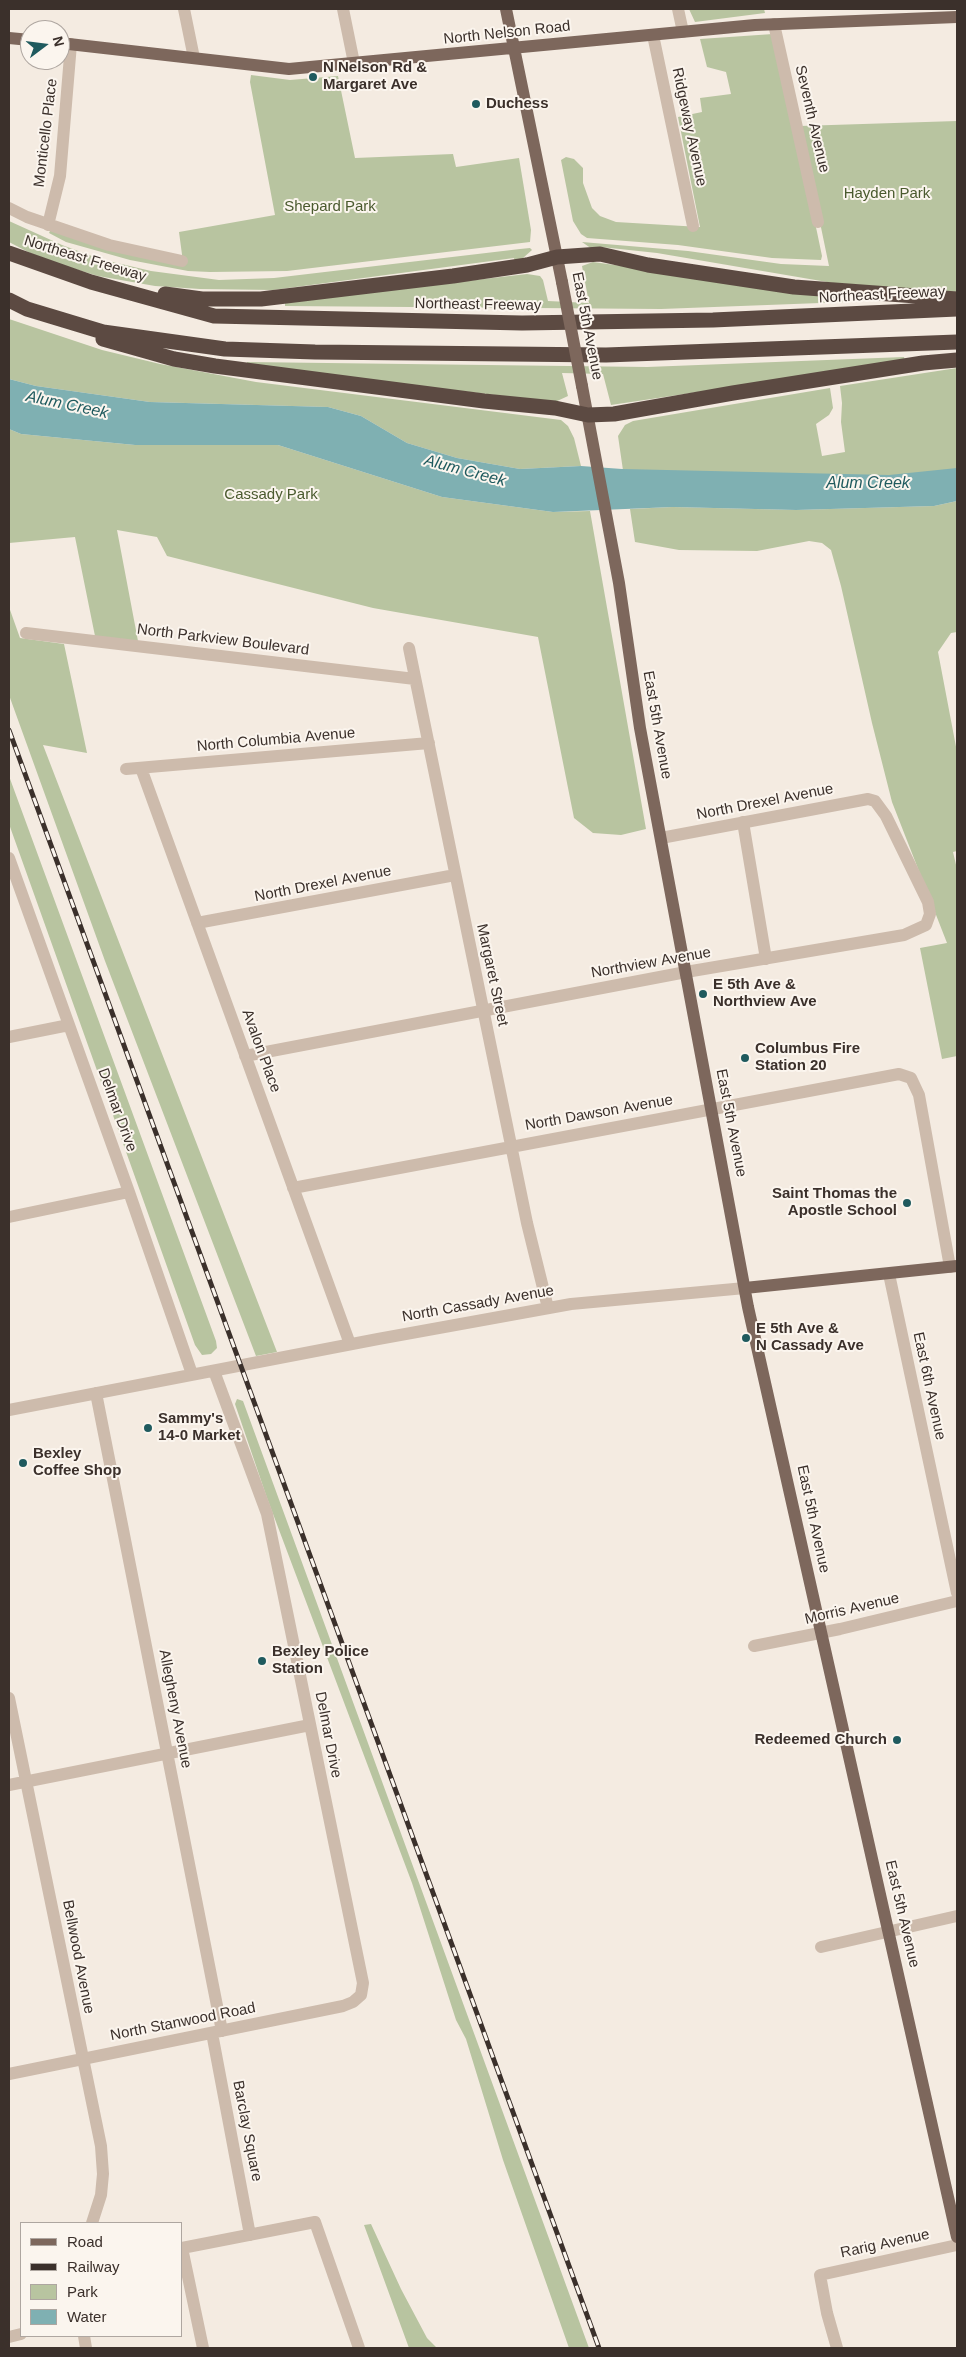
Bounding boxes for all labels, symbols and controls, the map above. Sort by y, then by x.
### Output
street label: North Nelson Road [443,17,571,49]
north arrow [20,20,70,70]
text: N [49,34,68,48]
place label: N Nelson Rd & Margaret Ave [323,59,427,94]
street label: Seventh Avenue [791,63,833,175]
street label: Ridgeway Avenue [668,66,710,188]
marker: N Nelson Rd & Margaret Ave [307,71,319,83]
street label: Monticello Place [30,78,62,188]
place label: Duchess [486,95,549,113]
marker: Duchess [470,98,482,110]
park label: Hayden Park [844,185,930,203]
park label: Shepard Park [284,198,376,216]
street label: Northeast Freeway [22,232,148,286]
street label: East 5th Avenue [568,270,606,382]
street label: Northeast Freeway [818,283,946,307]
street label: Northeast Freeway [414,295,542,315]
water label: Alum Creek [24,387,110,423]
water label: Alum Creek [422,451,508,491]
water label: Alum Creek [826,474,910,494]
park label: Cassady Park [224,486,318,504]
street label: North Parkview Boulevard [136,621,310,659]
street label: East 5th Avenue [639,669,675,781]
street label: North Columbia Avenue [196,724,356,756]
street label: North Drexel Avenue [695,780,835,824]
street label: North Drexel Avenue [253,862,393,906]
street label: Margaret Street [472,922,512,1028]
street label: Northview Avenue [590,944,712,982]
place label: E 5th Ave & Northview Ave [713,976,817,1011]
marker: E 5th Ave & Northview Ave [697,988,709,1000]
street label: Avalon Place [238,1007,284,1095]
place label: Columbus Fire Station 20 [755,1040,860,1075]
marker: Columbus Fire Station 20 [739,1052,751,1064]
street label: Delmar Drive [94,1066,140,1154]
street label: East 5th Avenue [712,1067,750,1179]
street label: North Dawson Avenue [524,1091,674,1135]
place label: Saint Thomas the Apostle School [772,1185,897,1220]
marker: Saint Thomas the Apostle School [901,1197,913,1209]
street label: North Cassady Avenue [401,1282,555,1326]
place label: E 5th Ave & N Cassady Ave [756,1320,864,1355]
street label: East 6th Avenue [909,1330,949,1442]
marker: E 5th Ave & N Cassady Ave [740,1332,752,1344]
place label: Sammy's 14-0 Market [158,1410,241,1445]
marker: Sammy's 14-0 Market [142,1422,154,1434]
place label: Bexley Coffee Shop [33,1445,121,1480]
marker: Bexley Coffee Shop [17,1457,29,1469]
street label: East 5th Avenue [793,1463,833,1575]
street label: Morris Avenue [803,1589,901,1629]
place label: Bexley Police Station [272,1643,369,1678]
street label: Allegheny Avenue [155,1648,195,1770]
marker: Bexley Police Station [256,1655,268,1667]
street label: Delmar Drive [311,1690,345,1780]
place label: Redeemed Church [754,1731,887,1749]
marker: Redeemed Church [891,1734,903,1746]
street label: East 5th Avenue [881,1858,923,1970]
street label: Bellwood Avenue [58,1899,98,2015]
street label: North Stanwood Road [109,1999,257,2045]
street label: Barclay Square [228,2079,266,2183]
legend [20,2222,182,2337]
street label: Rarig Avenue [839,2226,931,2262]
text: Road [67,2233,103,2250]
text: Railway [67,2258,120,2275]
text: Park [67,2283,98,2300]
text: Water [67,2308,106,2325]

